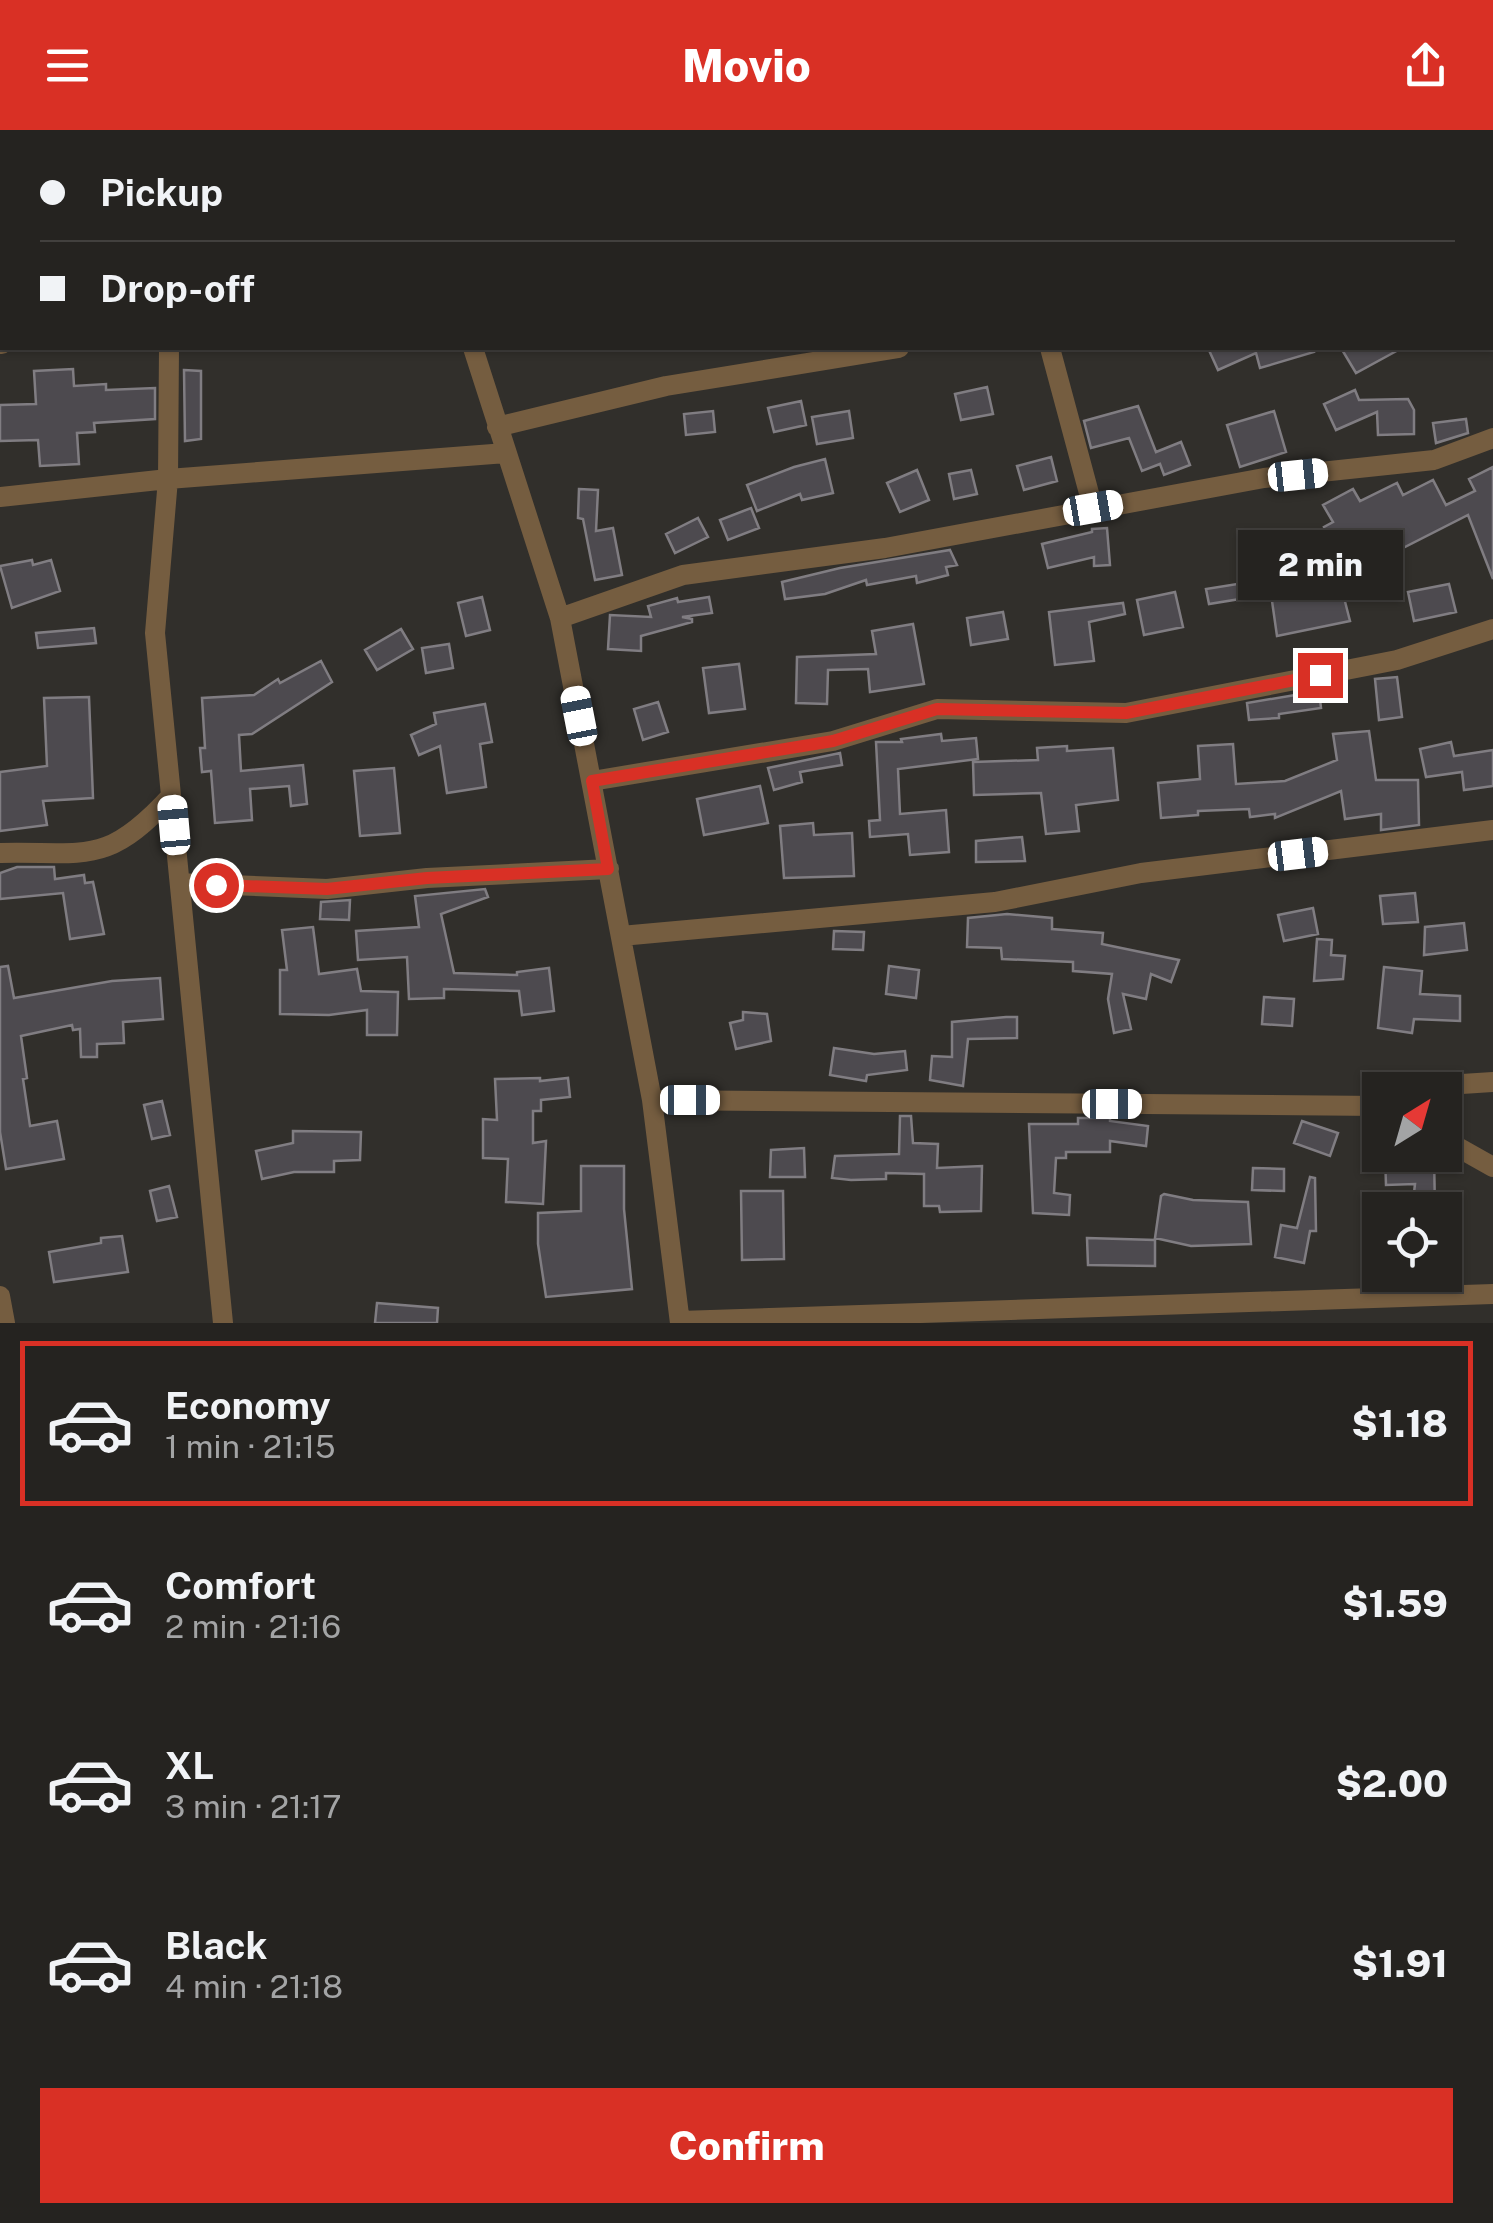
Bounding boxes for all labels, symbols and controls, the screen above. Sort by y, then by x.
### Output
icon: menu [40,38,95,93]
icon: share [1398,38,1453,93]
text: Movio [682,39,811,92]
text: Pickup [100,170,223,215]
text: Drop-off [100,266,255,311]
car [1267,457,1329,493]
car [1061,488,1125,528]
callout: 2 min [1238,530,1402,600]
text: 2 min [1278,546,1363,583]
route end [1298,653,1343,698]
car [559,684,599,748]
car [156,794,192,856]
car [1266,835,1330,873]
route start [194,863,239,908]
north arrow [1362,1072,1462,1172]
map controls [1362,1072,1462,1292]
car [660,1085,720,1115]
car [1082,1089,1142,1119]
button: locate [1362,1192,1462,1292]
icon: car [45,1379,135,1469]
text: Economy [165,1383,331,1428]
text: $1.18 [1352,1401,1448,1446]
text: 1 min · 21:15 [165,1428,336,1465]
icon: car [45,1559,135,1649]
text: Comfort [165,1563,316,1608]
text: $1.59 [1342,1581,1448,1626]
text: 2 min · 21:16 [165,1608,341,1645]
icon: car [45,1739,135,1829]
text: XL [165,1743,214,1788]
text: $2.00 [1336,1761,1448,1806]
text: 3 min · 21:17 [165,1788,341,1825]
icon: car [45,1919,135,2009]
text: Black [165,1923,268,1968]
text: $1.91 [1352,1941,1448,1986]
text: 4 min · 21:18 [165,1968,343,2005]
button: Confirm [40,2088,1453,2203]

